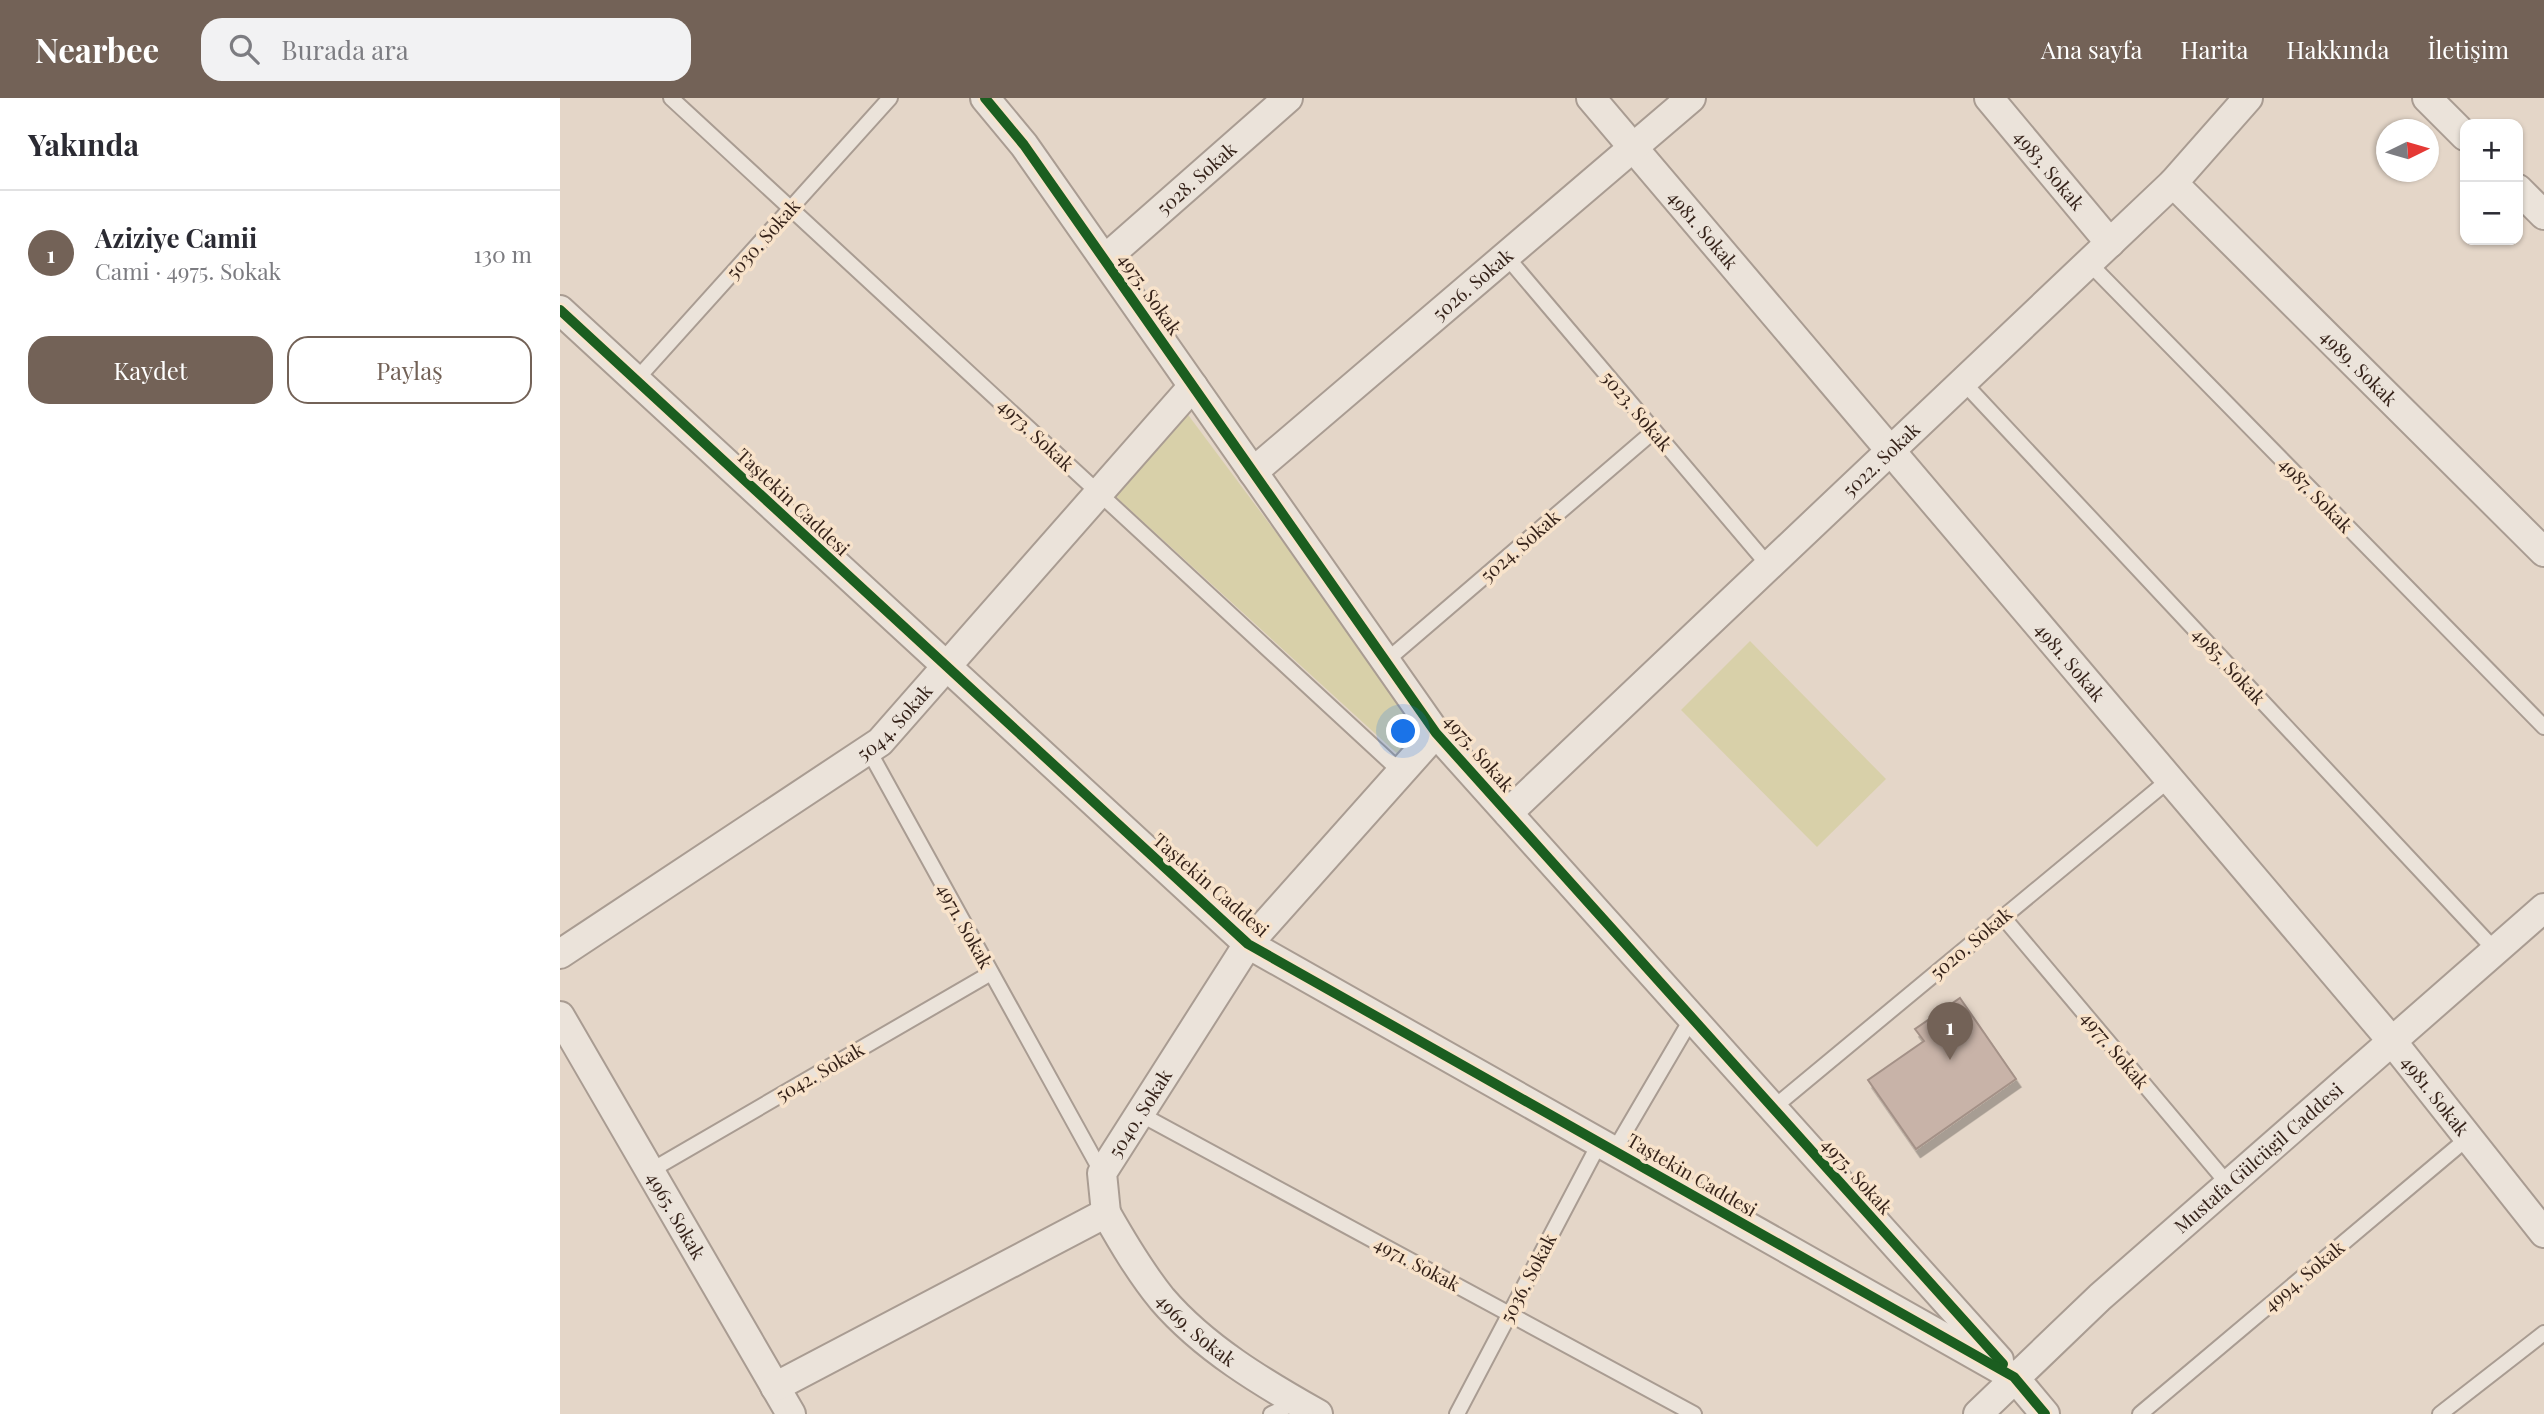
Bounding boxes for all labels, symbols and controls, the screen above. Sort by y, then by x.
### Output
search box [201,18,691,81]
text: Nearbee [35,27,159,71]
icon: search [225,30,263,68]
text: Burada ara [281,32,409,67]
text: Ana sayfa [2041,33,2142,65]
text: Harita [2180,33,2249,65]
text: Hakkında [2287,33,2389,65]
text: İletişim [2427,33,2509,65]
north arrow [2376,119,2439,182]
map controls [2460,119,2523,245]
button: + [2460,119,2523,182]
text: Yakında [28,124,139,164]
street label: 4983. Sokak [2009,124,2092,216]
street label: 5028. Sokak [1150,135,1242,220]
button: − [2460,182,2523,245]
street label: 4981. Sokak [1663,184,1745,275]
street label: 5030. Sokak [719,192,806,284]
text: Aziziye Camii [95,220,257,255]
text: 1 [47,238,55,269]
text: 130 m [474,238,532,269]
street label: 5026. Sokak [1426,241,1518,325]
street label: 4975. Sokak [1113,247,1189,340]
text: Cami · 4975. Sokak [95,255,281,286]
street label: 4989. Sokak [2315,323,2404,412]
button: Kaydet [28,336,273,404]
button: Paylaş [287,336,532,404]
street label: 5023. Sokak [1597,365,1679,456]
street label: 4973. Sokak [993,392,1081,477]
street label: 5022. Sokak [1836,415,1925,502]
street label: Taştekin Caddesi [731,442,856,561]
street label: 4987. Sokak [2274,451,2360,538]
street label: 5024. Sokak [1474,503,1565,587]
street label: 4981. Sokak [2030,616,2112,707]
street label: 4985. Sokak [2187,621,2273,710]
street label: 5044. Sokak [851,677,938,766]
street label: 4975. Sokak [1439,708,1521,797]
your location [1386,714,1420,748]
street label: Taştekin Caddesi [1148,826,1276,942]
street label: 4971. Sokak [932,878,1000,973]
street label: 5020. Sokak [1924,900,2017,984]
pin: 1 [1927,1002,1973,1060]
street label: 4977. Sokak [2076,1005,2156,1094]
street label: 5042. Sokak [771,1035,869,1107]
street label: 4981. Sokak [2396,1049,2476,1141]
street label: 5040. Sokak [1101,1063,1177,1162]
street label: Mustafa Gülcügil Caddesi [2168,1076,2348,1238]
street label: Taştekin Caddesi [1623,1126,1763,1222]
street label: 4975. Sokak [1816,1131,1899,1220]
street label: 4965. Sokak [641,1167,713,1264]
street label: 5036. Sokak [1493,1228,1562,1327]
street label: 4971. Sokak [1370,1230,1466,1297]
street label: 4994. Sokak [2257,1233,2350,1317]
street label: 4969. Sokak [1151,1287,1242,1372]

